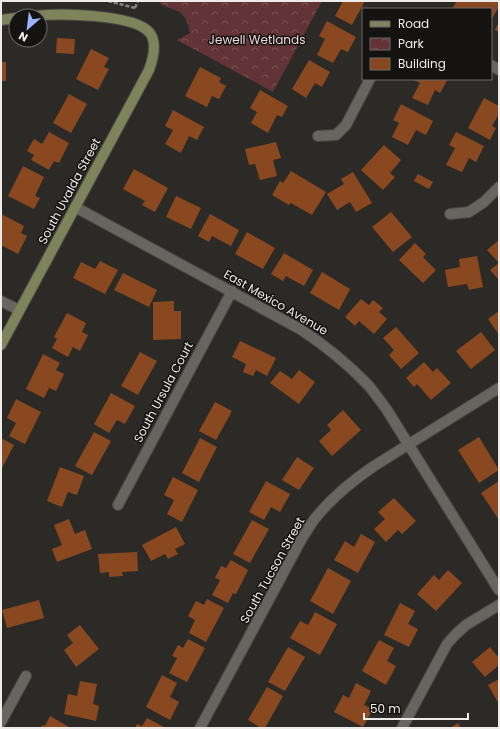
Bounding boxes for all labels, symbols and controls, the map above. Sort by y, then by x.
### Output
north arrow [8,8,48,48]
legend [362,8,492,80]
text: Road [398,15,429,32]
text: N [16,28,31,46]
park label: Jewell Wetlands [209,31,305,48]
text: Park [398,35,425,52]
text: Building [398,55,446,72]
street label: South Uvalda Street [34,135,104,247]
street label: East Mexico Avenue [221,265,331,339]
street label: South Ursula Court [129,339,197,445]
street label: South Tucson Street [236,514,308,626]
scale bar [364,695,468,721]
text: 50 m [370,700,401,717]

